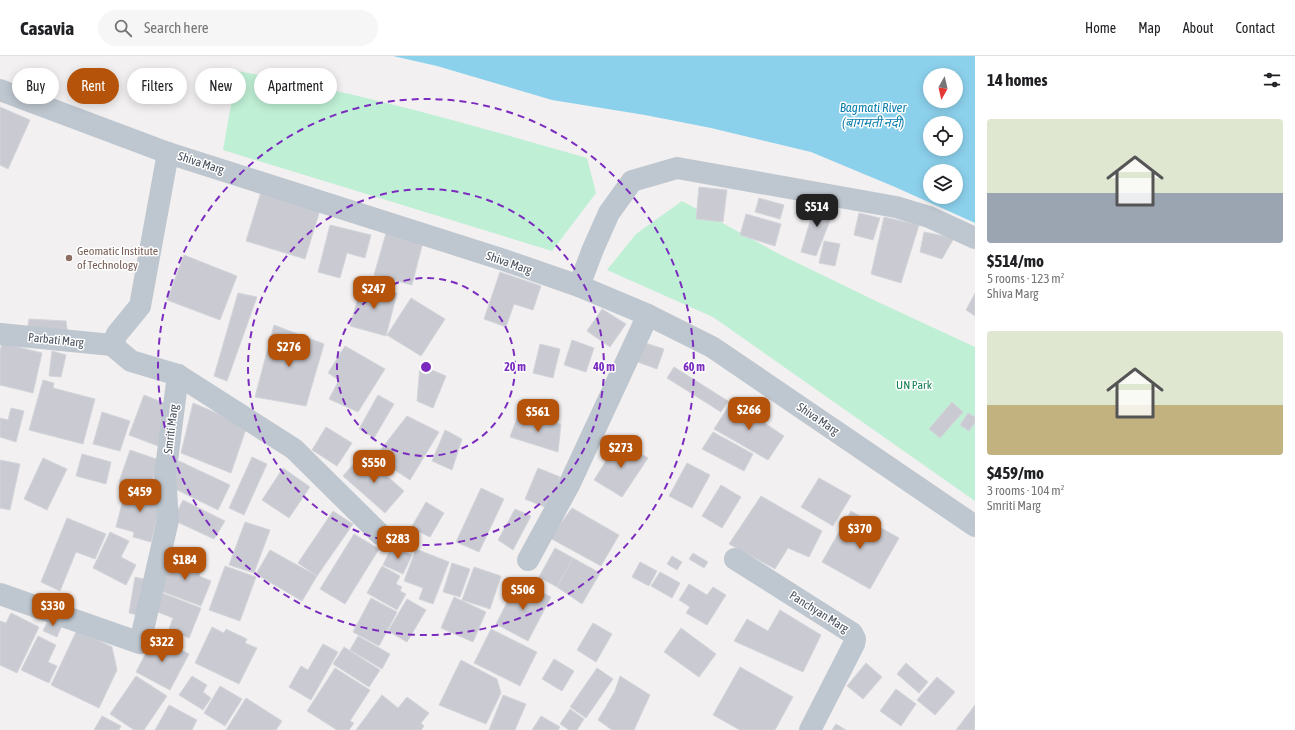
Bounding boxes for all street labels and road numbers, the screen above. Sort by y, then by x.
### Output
street label: Shiva Marg [176,149,227,177]
street label: Shiva Marg [484,249,535,278]
street label: Parbati Marg [27,330,85,350]
street label: Shiva Marg [794,400,842,439]
street label: Smriti Marg [161,403,181,455]
street label: Panchyan Marg [787,588,852,636]

